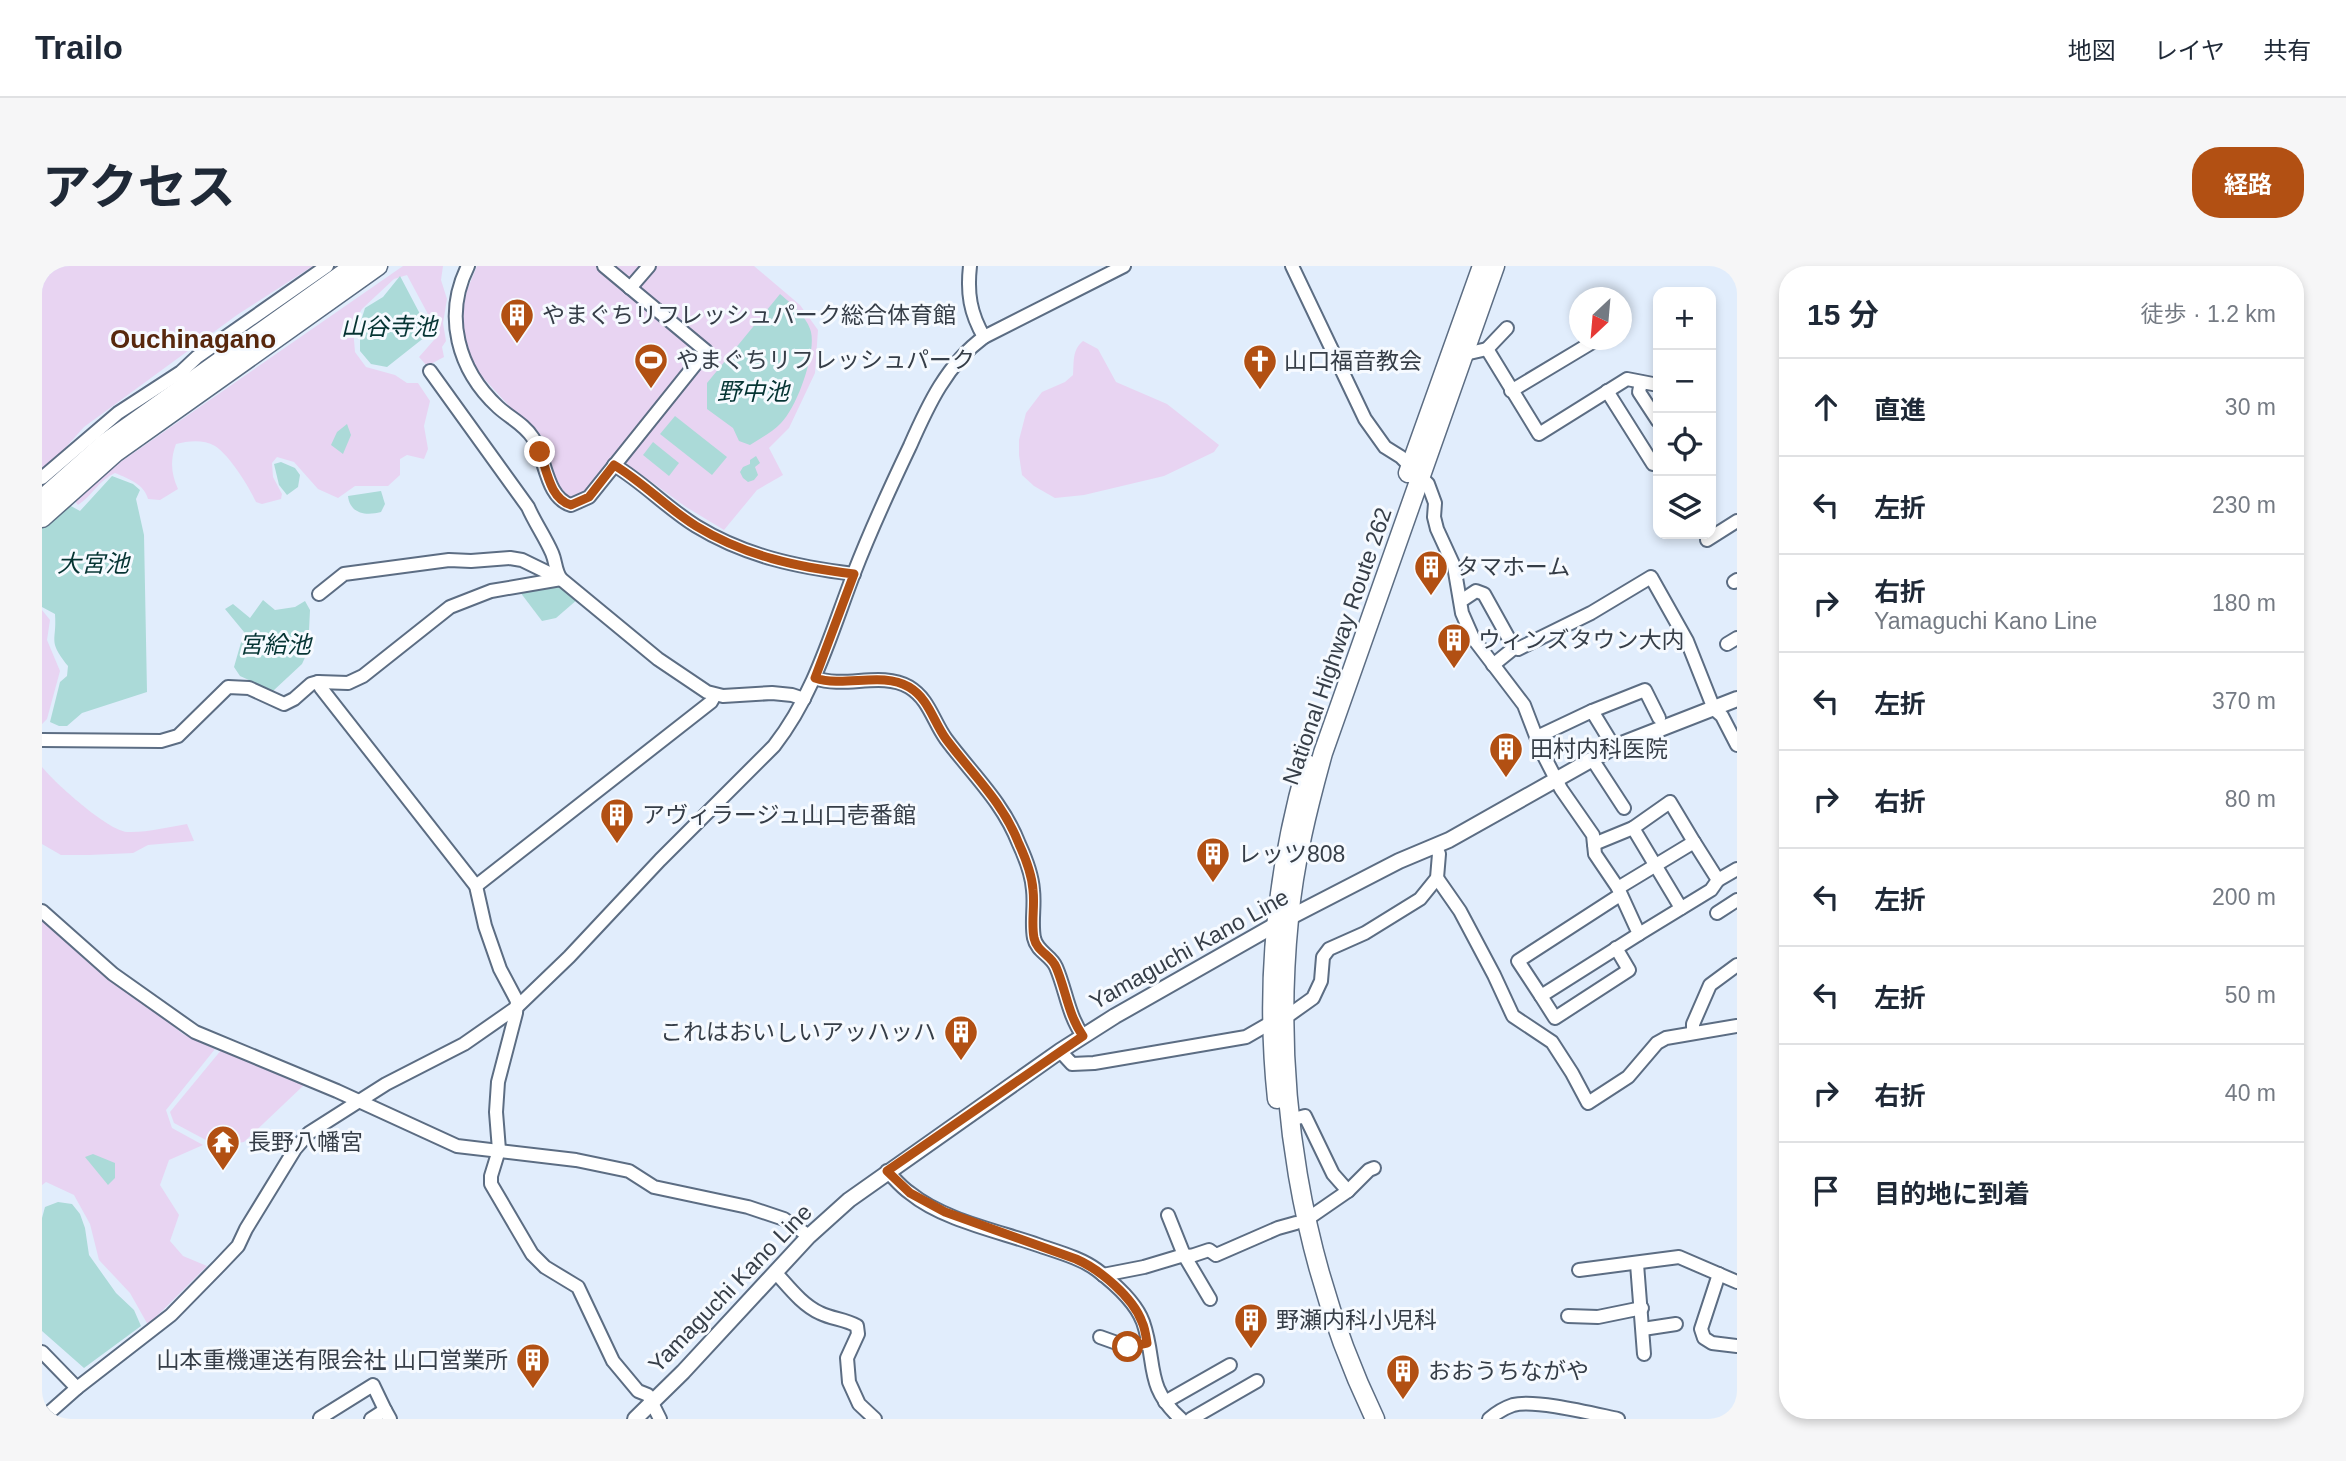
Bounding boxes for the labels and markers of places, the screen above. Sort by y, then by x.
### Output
building icon: やまぐちリフレッシュパーク総合体育館 [498,296,536,345]
place label: やまぐちリフレッシュパーク総合体育館 [542,302,956,328]
sports icon: やまぐちリフレッシュパーク [632,341,670,390]
church icon: 山口福音教会 [1241,342,1279,391]
place label: やまぐちリフレッシュパーク [676,347,975,373]
place label: 山口福音教会 [1284,348,1422,374]
building icon: タマホーム [1412,548,1450,597]
place label: タマホーム [1456,554,1570,580]
building icon: ウィンズタウン大内 [1435,621,1473,670]
place label: ウィンズタウン大内 [1478,627,1685,653]
building icon: 田村内科医院 [1487,730,1525,779]
place label: 田村内科医院 [1530,736,1668,762]
building icon: アヴィラージュ山口壱番館 [598,796,636,845]
place label: アヴィラージュ山口壱番館 [642,802,916,828]
building icon: レッツ808 [1194,835,1232,884]
place label: レッツ808 [1238,841,1345,867]
building icon: これはおいしいアッハッハ [942,1013,980,1062]
place label: これはおいしいアッハッハ [660,1019,936,1045]
temple icon: 長野八幡宮 [204,1123,242,1172]
place label: 長野八幡宮 [248,1129,363,1155]
building icon: 野瀬内科小児科 [1232,1301,1270,1350]
place label: 野瀬内科小児科 [1276,1307,1437,1333]
building icon: 山本重機運送有限会社 山口営業所 [514,1341,552,1390]
place label: 山本重機運送有限会社 山口営業所 [157,1347,508,1373]
building icon: おおうちながや [1384,1352,1422,1401]
place label: おおうちながや [1428,1358,1589,1384]

